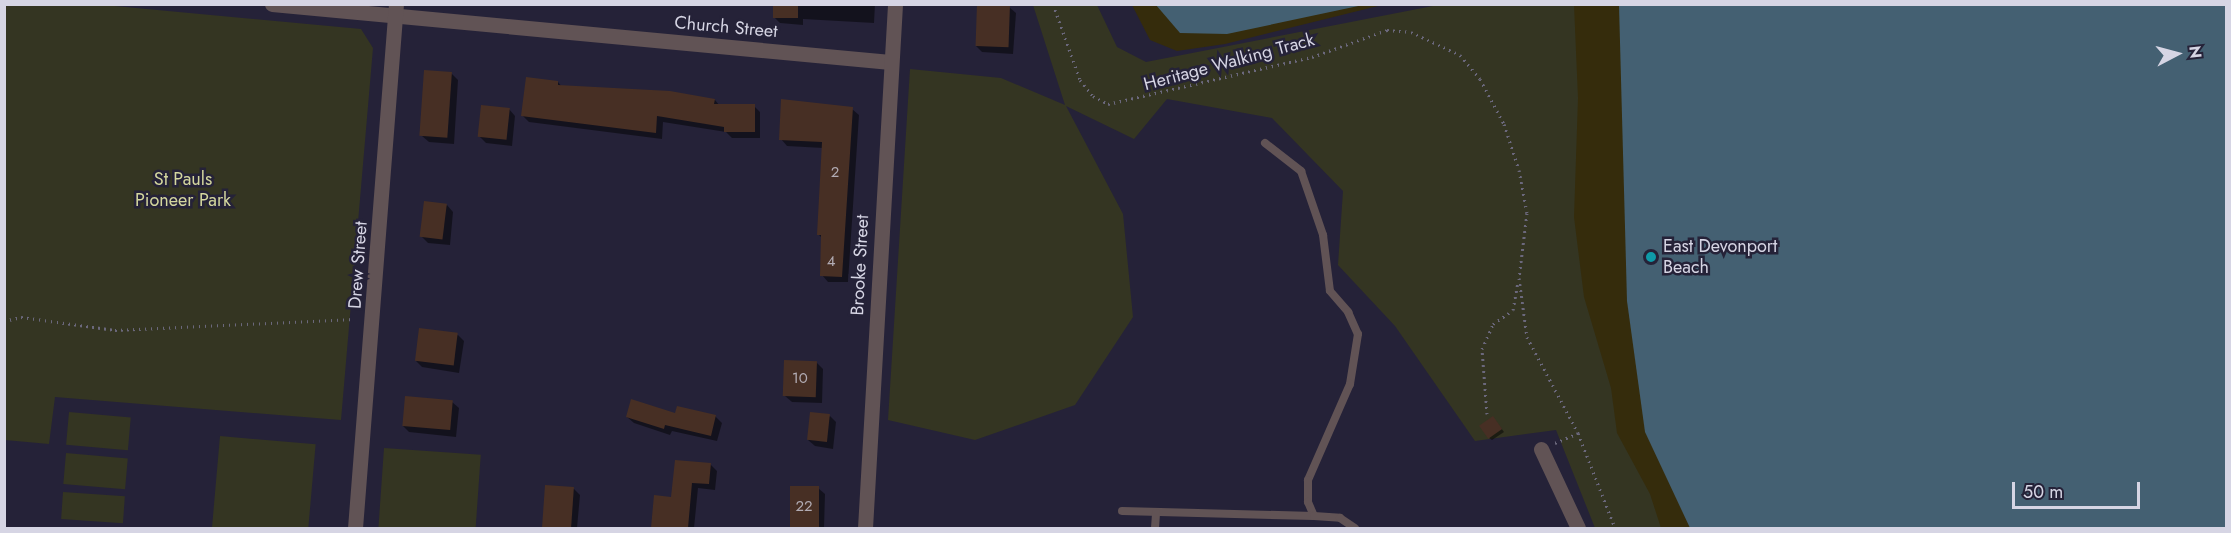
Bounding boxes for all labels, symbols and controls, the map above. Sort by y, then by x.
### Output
street label: Church Street [673,12,779,42]
north arrow [2147,24,2207,84]
street label: Heritage Walking Track [1141,29,1317,95]
text: N [2183,45,2208,60]
house number: 2 [831,164,839,182]
park label: St Pauls Pioneer Park [135,169,231,212]
street label: Brooke Street [847,214,873,316]
street label: Drew Street [344,220,372,310]
place label: East Devonport Beach [1663,236,1777,278]
marker: East Devonport Beach [1644,250,1658,264]
house number: 4 [827,253,835,271]
house number: 10 [792,370,808,388]
scale bar [2015,470,2142,508]
text: 50 m [2023,479,2063,505]
house number: 22 [795,498,813,516]

